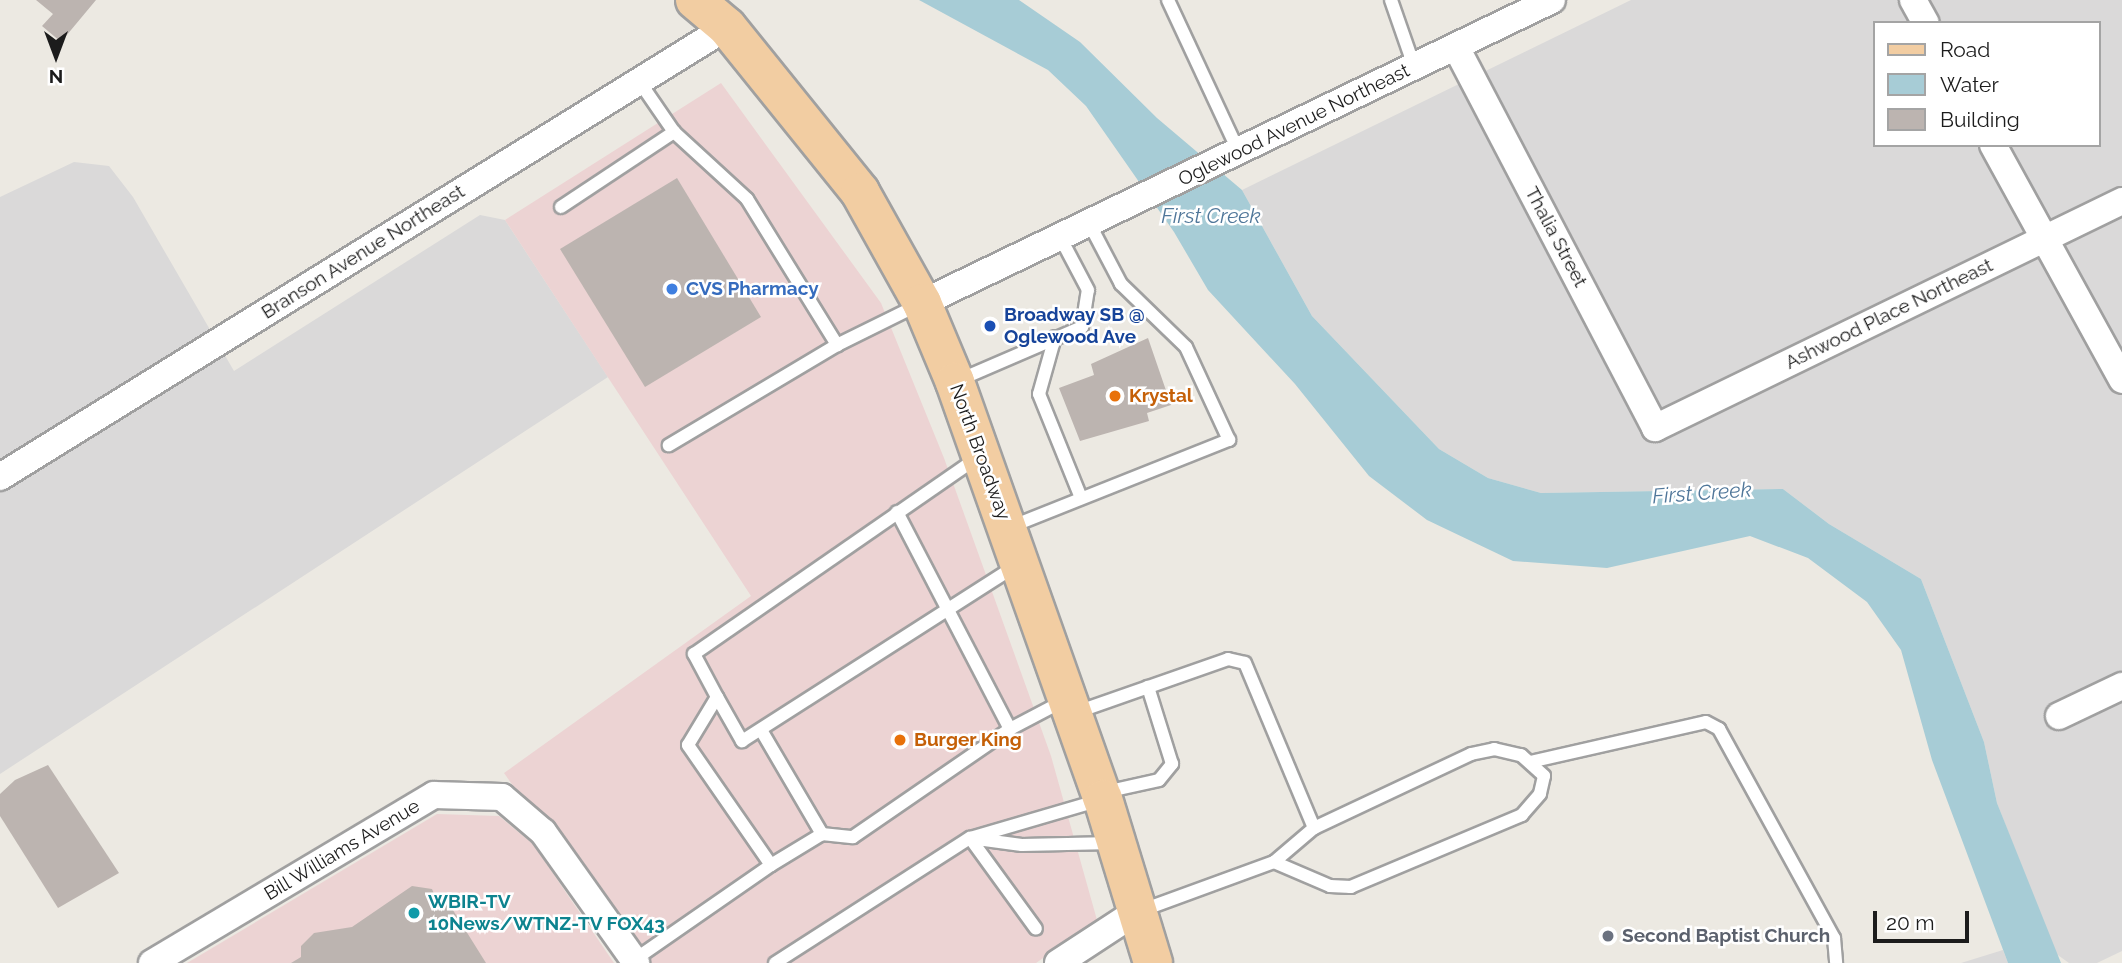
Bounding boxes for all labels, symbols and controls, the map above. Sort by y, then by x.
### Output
north arrow [21,21,91,91]
legend [1874,21,2101,147]
text: Road [1940,37,1990,62]
street label: Oglewood Avenue Northeast [1174,59,1414,191]
text: N [49,66,63,88]
text: Water [1940,72,1999,97]
text: Building [1940,107,2020,132]
street label: Branson Avenue Northeast [257,180,469,324]
street label: Thalia Street [1520,183,1592,291]
water label: First Creek [1161,203,1261,229]
street label: Ashwood Place Northeast [1782,254,1996,374]
place label: CVS Pharmacy [686,278,819,300]
marker: CVS Pharmacy [664,281,680,297]
place label: Broadway SB @ Oglewood Ave [1004,304,1145,348]
marker: Broadway SB @ Oglewood Ave [982,318,998,334]
street label: North Broadway [945,381,1015,523]
place label: Krystal [1129,385,1193,407]
marker: Krystal [1107,388,1123,404]
water label: First Creek [1651,477,1753,509]
place label: Burger King [914,729,1022,751]
marker: Burger King [892,732,908,748]
street label: Bill Williams Avenue [259,794,425,906]
place label: WBIR-TV 10News/WTNZ-TV FOX43 [428,891,666,935]
scale bar [1877,897,1973,941]
marker: WBIR-TV 10News/WTNZ-TV FOX43 [406,905,422,921]
text: 20 m [1886,910,1934,935]
place label: Second Baptist Church [1622,925,1830,947]
marker: Second Baptist Church [1600,928,1616,944]

